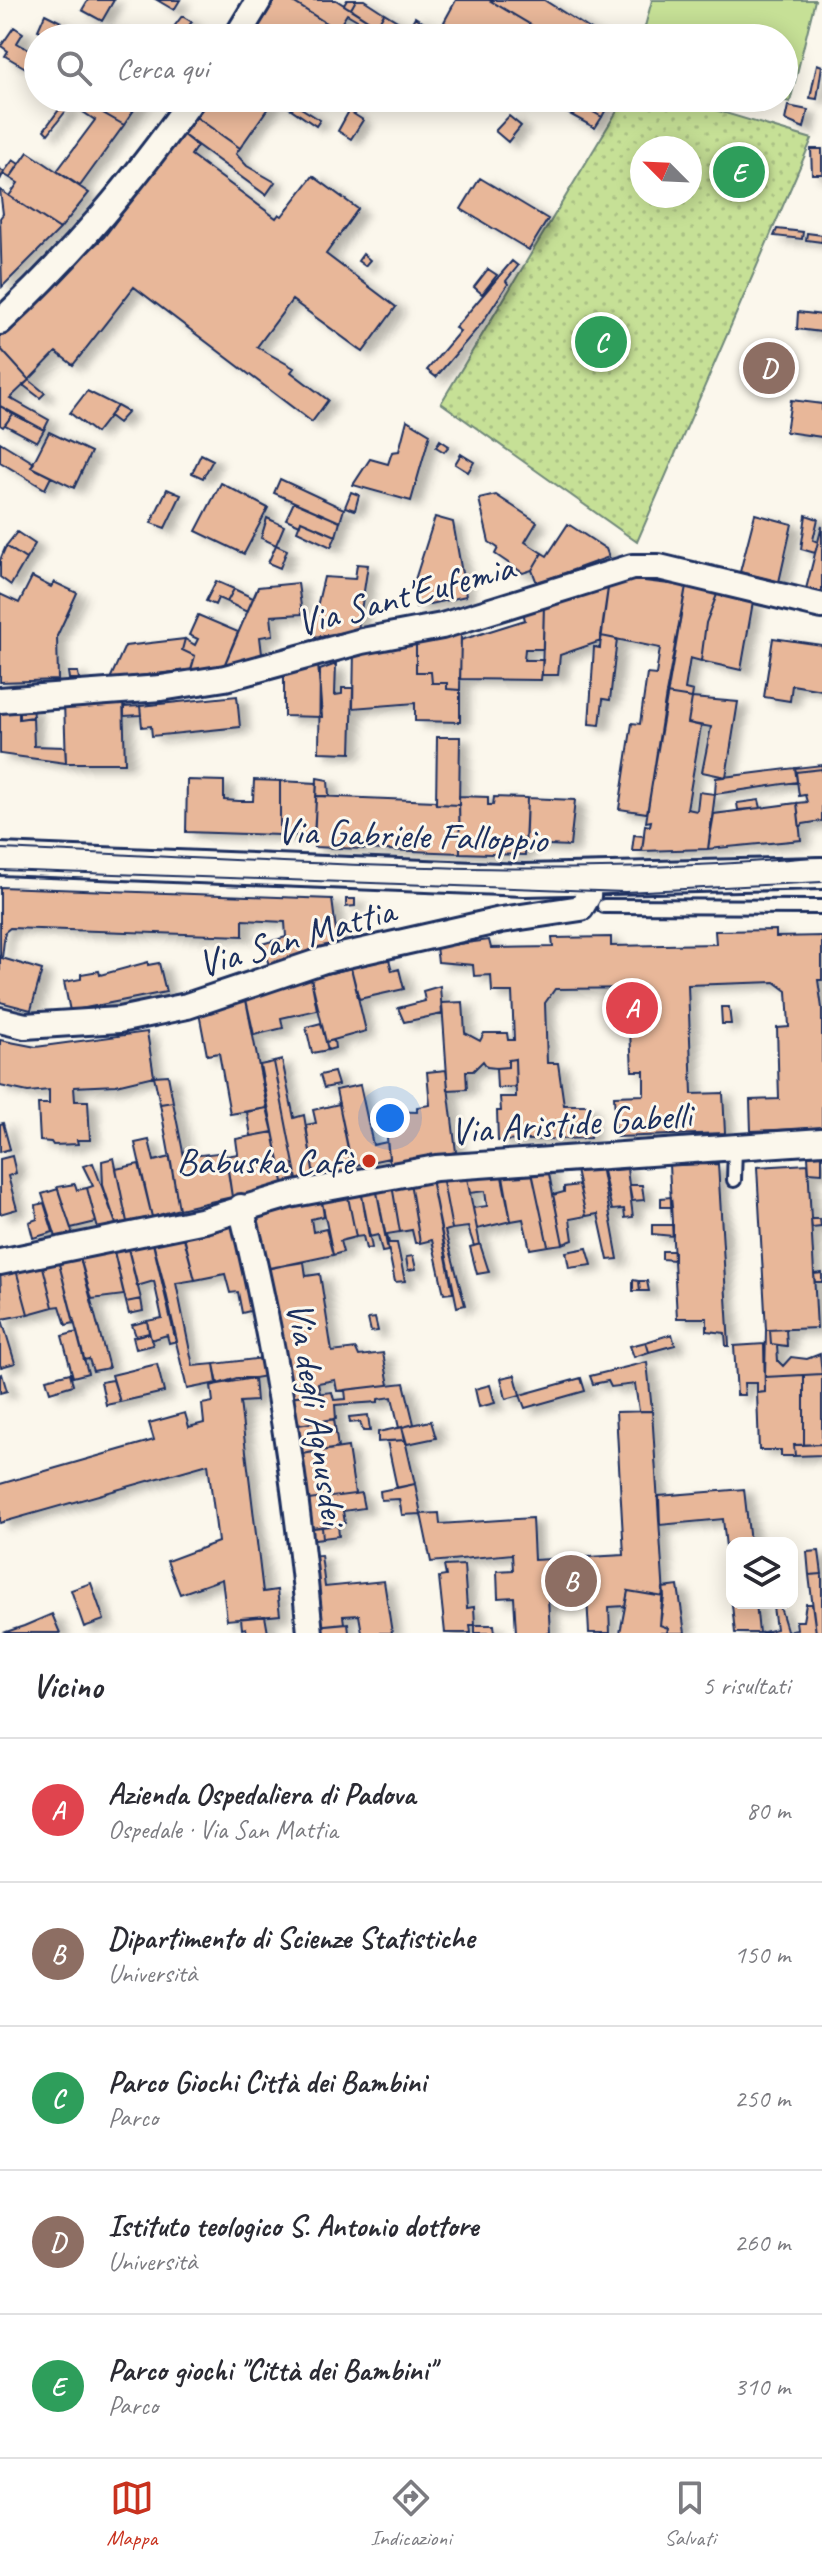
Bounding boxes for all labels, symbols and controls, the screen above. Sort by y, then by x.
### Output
search box [24,24,798,112]
icon: search [52,46,96,90]
text: Cerca qui [116,49,209,87]
north arrow [630,136,702,208]
pin: E [713,142,765,202]
pin: C [575,312,627,372]
pin: D [743,338,795,398]
street label: Via Sant'Eufemia [291,543,521,647]
street label: Via Gabriele Falloppio [276,807,551,863]
street label: Via San Mattia [192,886,403,987]
pin: A [606,978,658,1038]
street label: Via Aristide Gabelli [449,1091,697,1155]
your location [370,1098,410,1138]
place label: Babuska Cafè [176,1138,356,1185]
marker: Babuska Cafè [360,1152,378,1170]
street label: Via degli Agnusdei [276,1298,358,1532]
map controls [726,1537,798,1609]
button: layers [726,1537,798,1609]
pin: B [545,1551,597,1611]
text: Vicino [32,1664,102,1707]
text: 5 risultati [702,1669,790,1702]
text: Azienda Ospedaliera di Padova [108,1775,415,1813]
text: A [51,1794,65,1827]
text: 80 m [746,1794,790,1827]
text: Ospedale · Via San Mattia [108,1813,338,1846]
text: Dipartimento di Scienze Statistiche [108,1919,474,1957]
text: B [51,1938,65,1971]
text: 150 m [734,1938,790,1971]
text: Università [108,1957,197,1990]
text: Parco Giochi Città dei Bambini [108,2063,426,2101]
text: C [52,2082,64,2115]
text: 250 m [734,2082,790,2115]
text: Parco [108,2101,158,2134]
text: Istituto teologico S. Antonio dottore [108,2207,478,2245]
text: D [50,2226,66,2259]
text: 260 m [734,2226,790,2259]
text: Università [108,2245,197,2278]
text: Parco giochi "Città dei Bambini" [108,2351,435,2389]
text: E [51,2370,65,2403]
text: 310 m [734,2370,790,2403]
text: Parco [108,2389,158,2422]
tab: Mappa [106,2476,157,2552]
tab: Indicazioni [370,2476,451,2552]
tab: Salvati [664,2476,716,2552]

